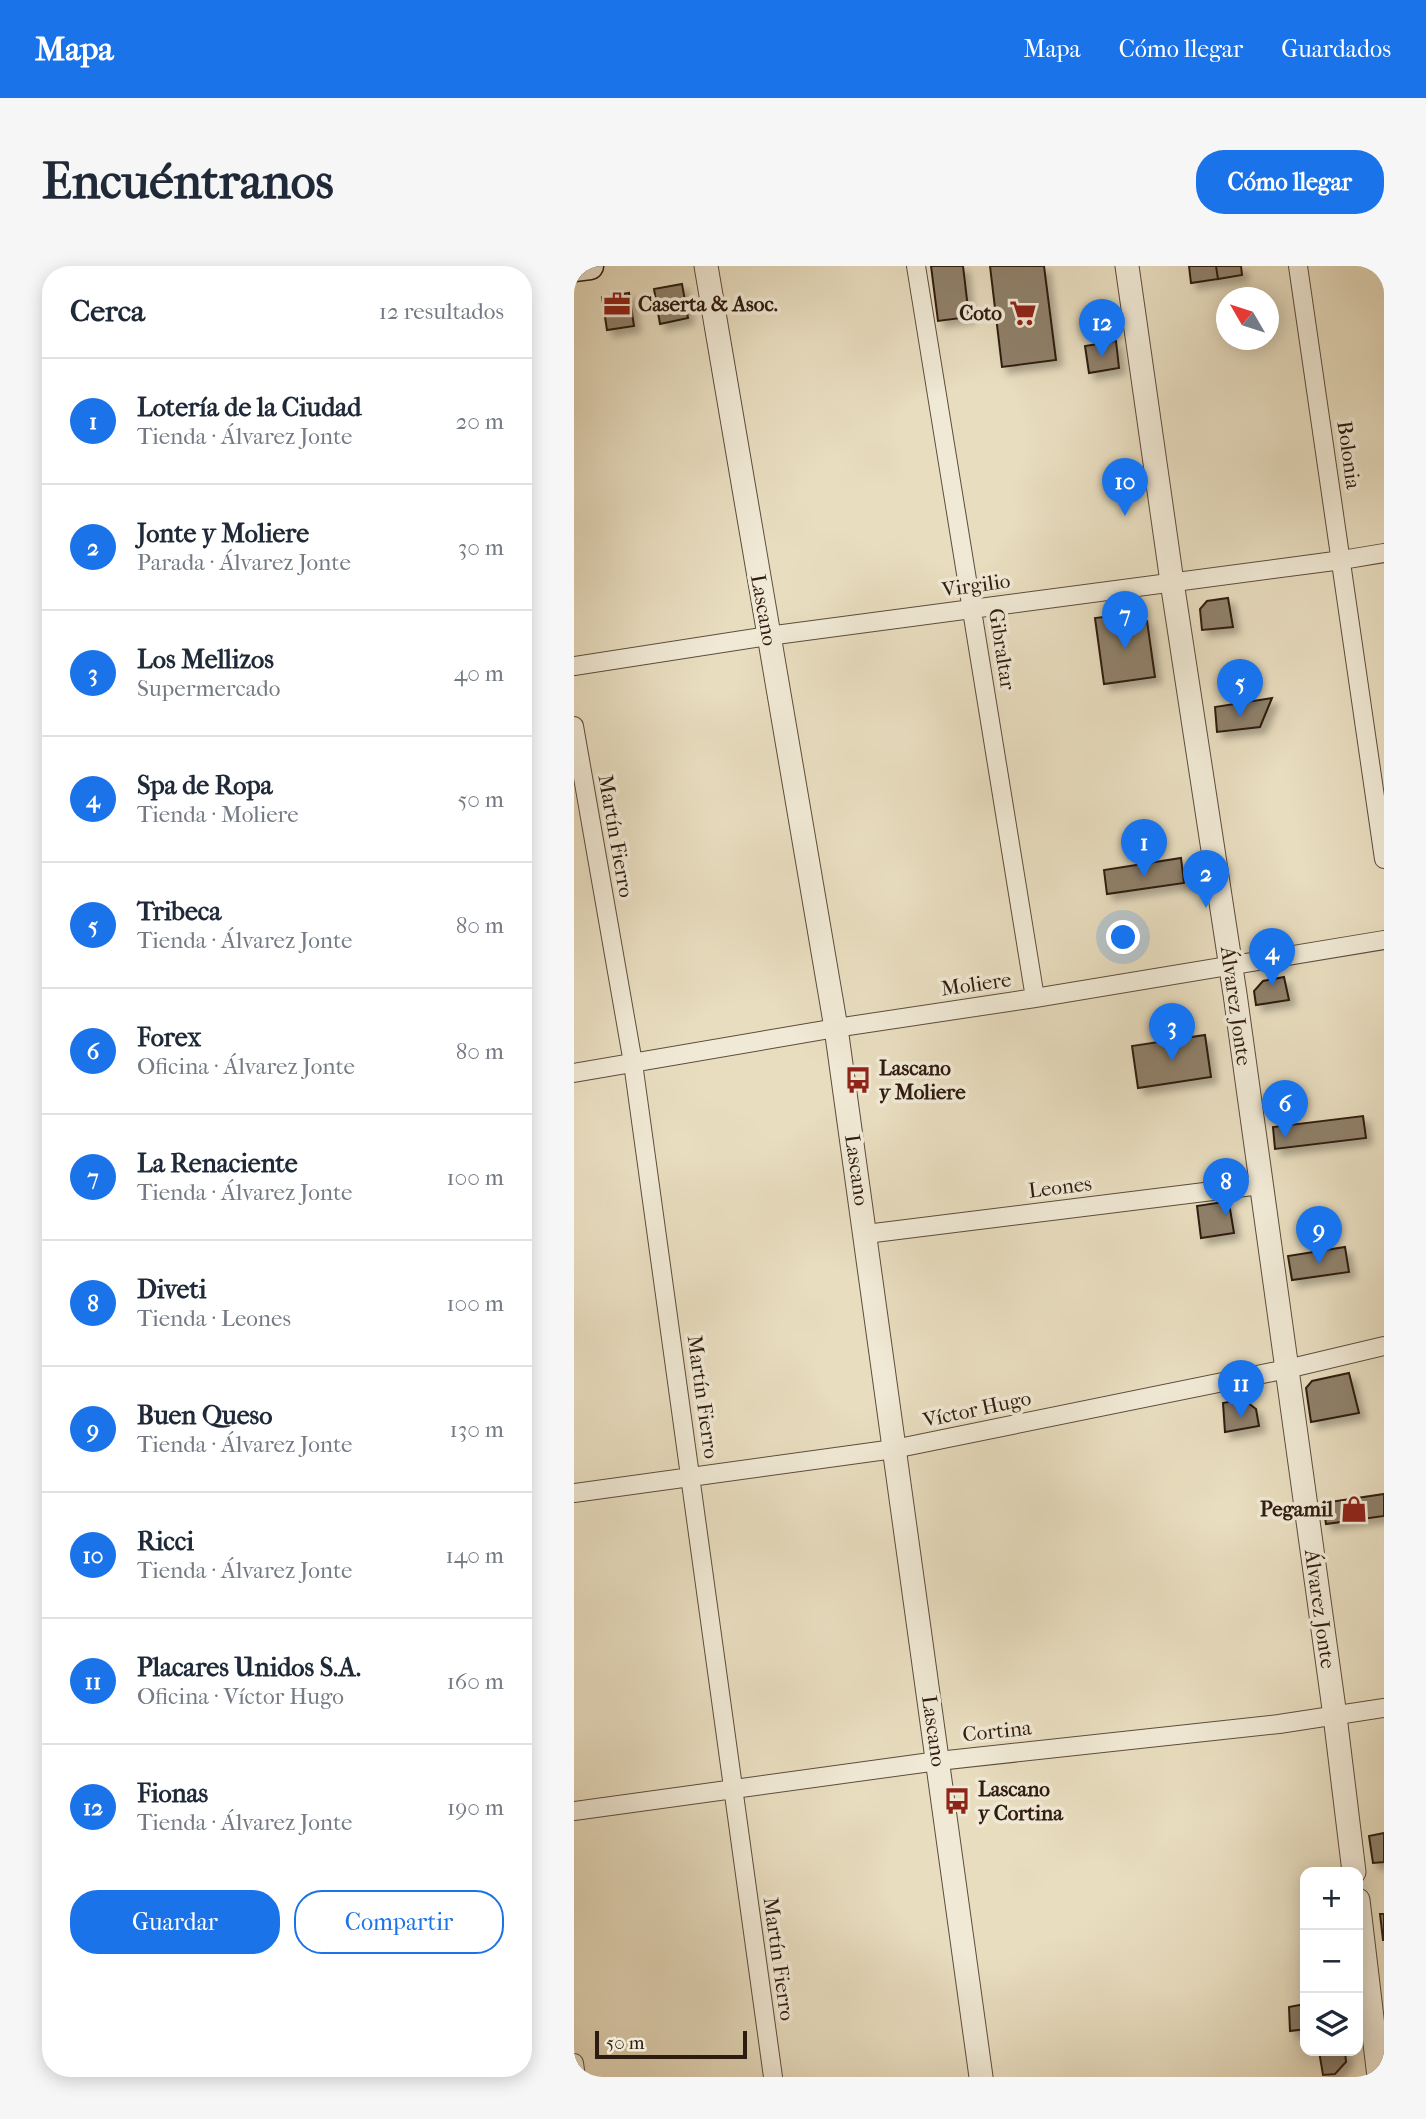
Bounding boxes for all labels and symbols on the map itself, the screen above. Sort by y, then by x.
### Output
north arrow [1216,287,1279,350]
office icon: Caserta & Asoc. [602,289,632,319]
place label: Caserta & Asoc. [638,292,778,316]
supermarket icon: Coto [1008,298,1038,328]
pin: 12 [1079,299,1125,357]
place label: Coto [959,301,1002,325]
street label: Bolonia [1332,419,1366,491]
pin: 10 [1102,458,1148,516]
street label: Virgilio [939,568,1012,602]
street label: Lascano [746,573,782,647]
pin: 7 [1102,591,1148,649]
street label: Gibraltar [984,607,1020,692]
pin: 5 [1217,659,1263,717]
street label: Martín Fierro [593,773,639,899]
pin: 1 [1121,819,1167,877]
pin: 2 [1183,850,1229,908]
your location [1106,920,1140,954]
pin: 4 [1249,928,1295,986]
street label: Álvarez Jonte [1216,944,1256,1067]
street label: Moliere [939,967,1013,1001]
pin: 3 [1149,1003,1195,1061]
place label: Lascano y Moliere [879,1056,966,1104]
bus stop icon: Lascano y Moliere [843,1065,873,1095]
pin: 6 [1262,1080,1308,1138]
street label: Lascano [840,1133,874,1207]
pin: 8 [1203,1158,1249,1216]
street label: Leones [1027,1171,1093,1203]
pin: 9 [1296,1206,1342,1264]
street label: Martín Fierro [682,1334,724,1460]
pin: 11 [1218,1360,1264,1418]
street label: Víctor Hugo [920,1386,1033,1432]
shop icon: Pegamil [1339,1494,1369,1524]
place label: Pegamil [1260,1497,1333,1521]
street label: Álvarez Jonte [1300,1547,1340,1670]
street label: Lascano [917,1694,951,1768]
street label: Cortina [961,1715,1033,1747]
place label: Lascano y Cortina [978,1777,1064,1825]
bus stop icon: Lascano y Cortina [942,1786,972,1816]
street label: Martín Fierro [758,1896,800,2022]
scale bar [595,2028,747,2060]

